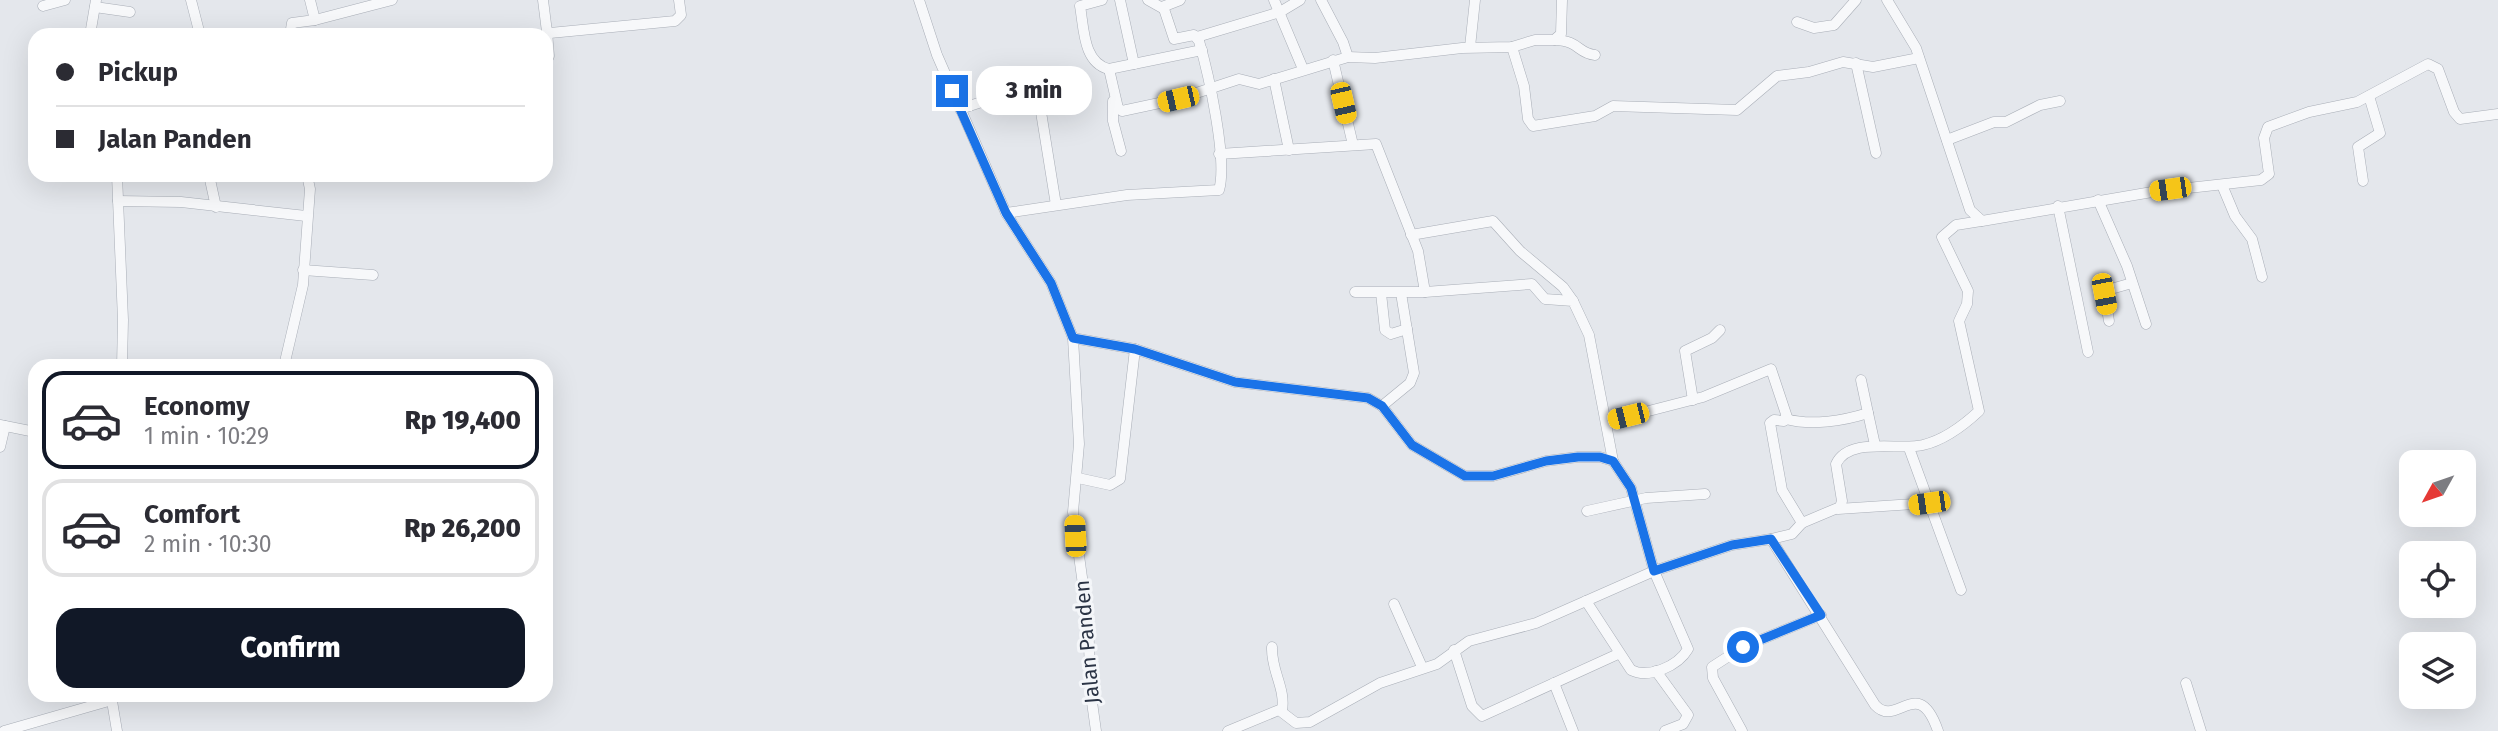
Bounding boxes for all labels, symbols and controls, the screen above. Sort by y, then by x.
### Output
text: Pickup [98,57,178,88]
callout: 3 min [976,66,1092,116]
route end [936,75,968,107]
text: 3 min [1006,76,1062,104]
car [1329,80,1358,126]
car [1156,84,1201,114]
text: Jalan Panden [98,124,252,155]
car [2148,176,2193,202]
car [2090,271,2119,317]
icon: car [60,389,123,452]
text: Economy [144,391,250,422]
car [1606,401,1651,431]
text: Rp 19,400 [405,405,521,436]
text: 1 min · 10:29 [144,422,269,450]
north arrow [2399,450,2476,527]
map controls [2399,450,2476,709]
car [1907,490,1952,516]
icon: car [60,497,123,560]
text: Comfort [144,499,240,530]
text: Rp 26,200 [404,513,521,544]
car [1064,514,1087,558]
text: 2 min · 10:30 [144,530,272,558]
button: locate [2399,541,2476,618]
street label: Jalan Panden [1069,579,1105,705]
button: Confirm [56,608,525,688]
route start [1727,631,1759,663]
button: layers [2399,632,2476,709]

